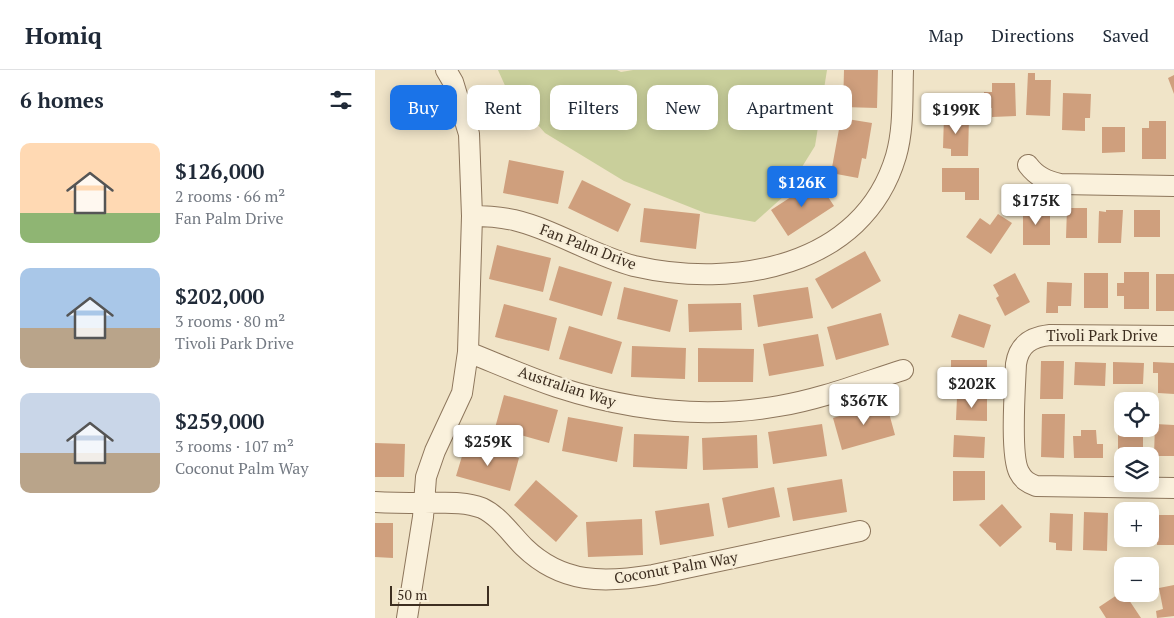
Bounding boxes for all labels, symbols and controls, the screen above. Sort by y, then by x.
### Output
text: Homiq [25,19,102,51]
text: Map [928,23,963,47]
text: Directions [991,23,1074,47]
text: Saved [1102,23,1149,47]
chip: Buy [390,85,457,130]
chip: Rent [467,85,540,130]
chip: Filters [550,85,637,130]
chip: New [647,85,718,130]
chip: Apartment [728,85,852,130]
text: 6 homes [20,86,104,114]
icon: filters [327,86,355,114]
pin: $199K [921,92,991,135]
text: $199K [932,98,980,120]
text: $126,000 [175,157,264,185]
icon: home [60,163,120,223]
pin: $126K [767,166,837,208]
text: $126K [778,171,826,193]
pin: $175K [1001,184,1071,226]
text: 2 rooms · 66 m² [175,185,285,207]
text: $175K [1012,189,1060,211]
text: Fan Palm Drive [175,207,283,229]
street label: Fan Palm Drive [537,219,639,274]
text: $202,000 [175,282,264,310]
icon: home [60,288,120,348]
text: 3 rooms · 80 m² [175,310,285,332]
street label: Tivoli Park Drive [1046,325,1158,345]
text: Tivoli Park Drive [175,332,294,354]
street label: Australian Way [516,361,619,411]
pin: $202K [937,366,1007,409]
text: $202K [948,372,996,394]
pin: $367K [829,384,899,426]
text: $367K [840,389,888,411]
map controls [1114,392,1159,602]
button: locate [1114,392,1159,437]
text: $259,000 [175,407,264,435]
icon: home [60,413,120,473]
pin: $259K [453,424,523,467]
text: $259K [464,430,512,452]
text: 3 rooms · 107 m² [175,435,294,457]
button: layers [1114,447,1159,492]
text: Coconut Palm Way [175,457,308,479]
button: + [1114,502,1159,547]
street label: Coconut Palm Way [612,546,740,588]
button: − [1114,557,1159,602]
scale bar [390,583,489,606]
text: 50 m [397,585,427,604]

